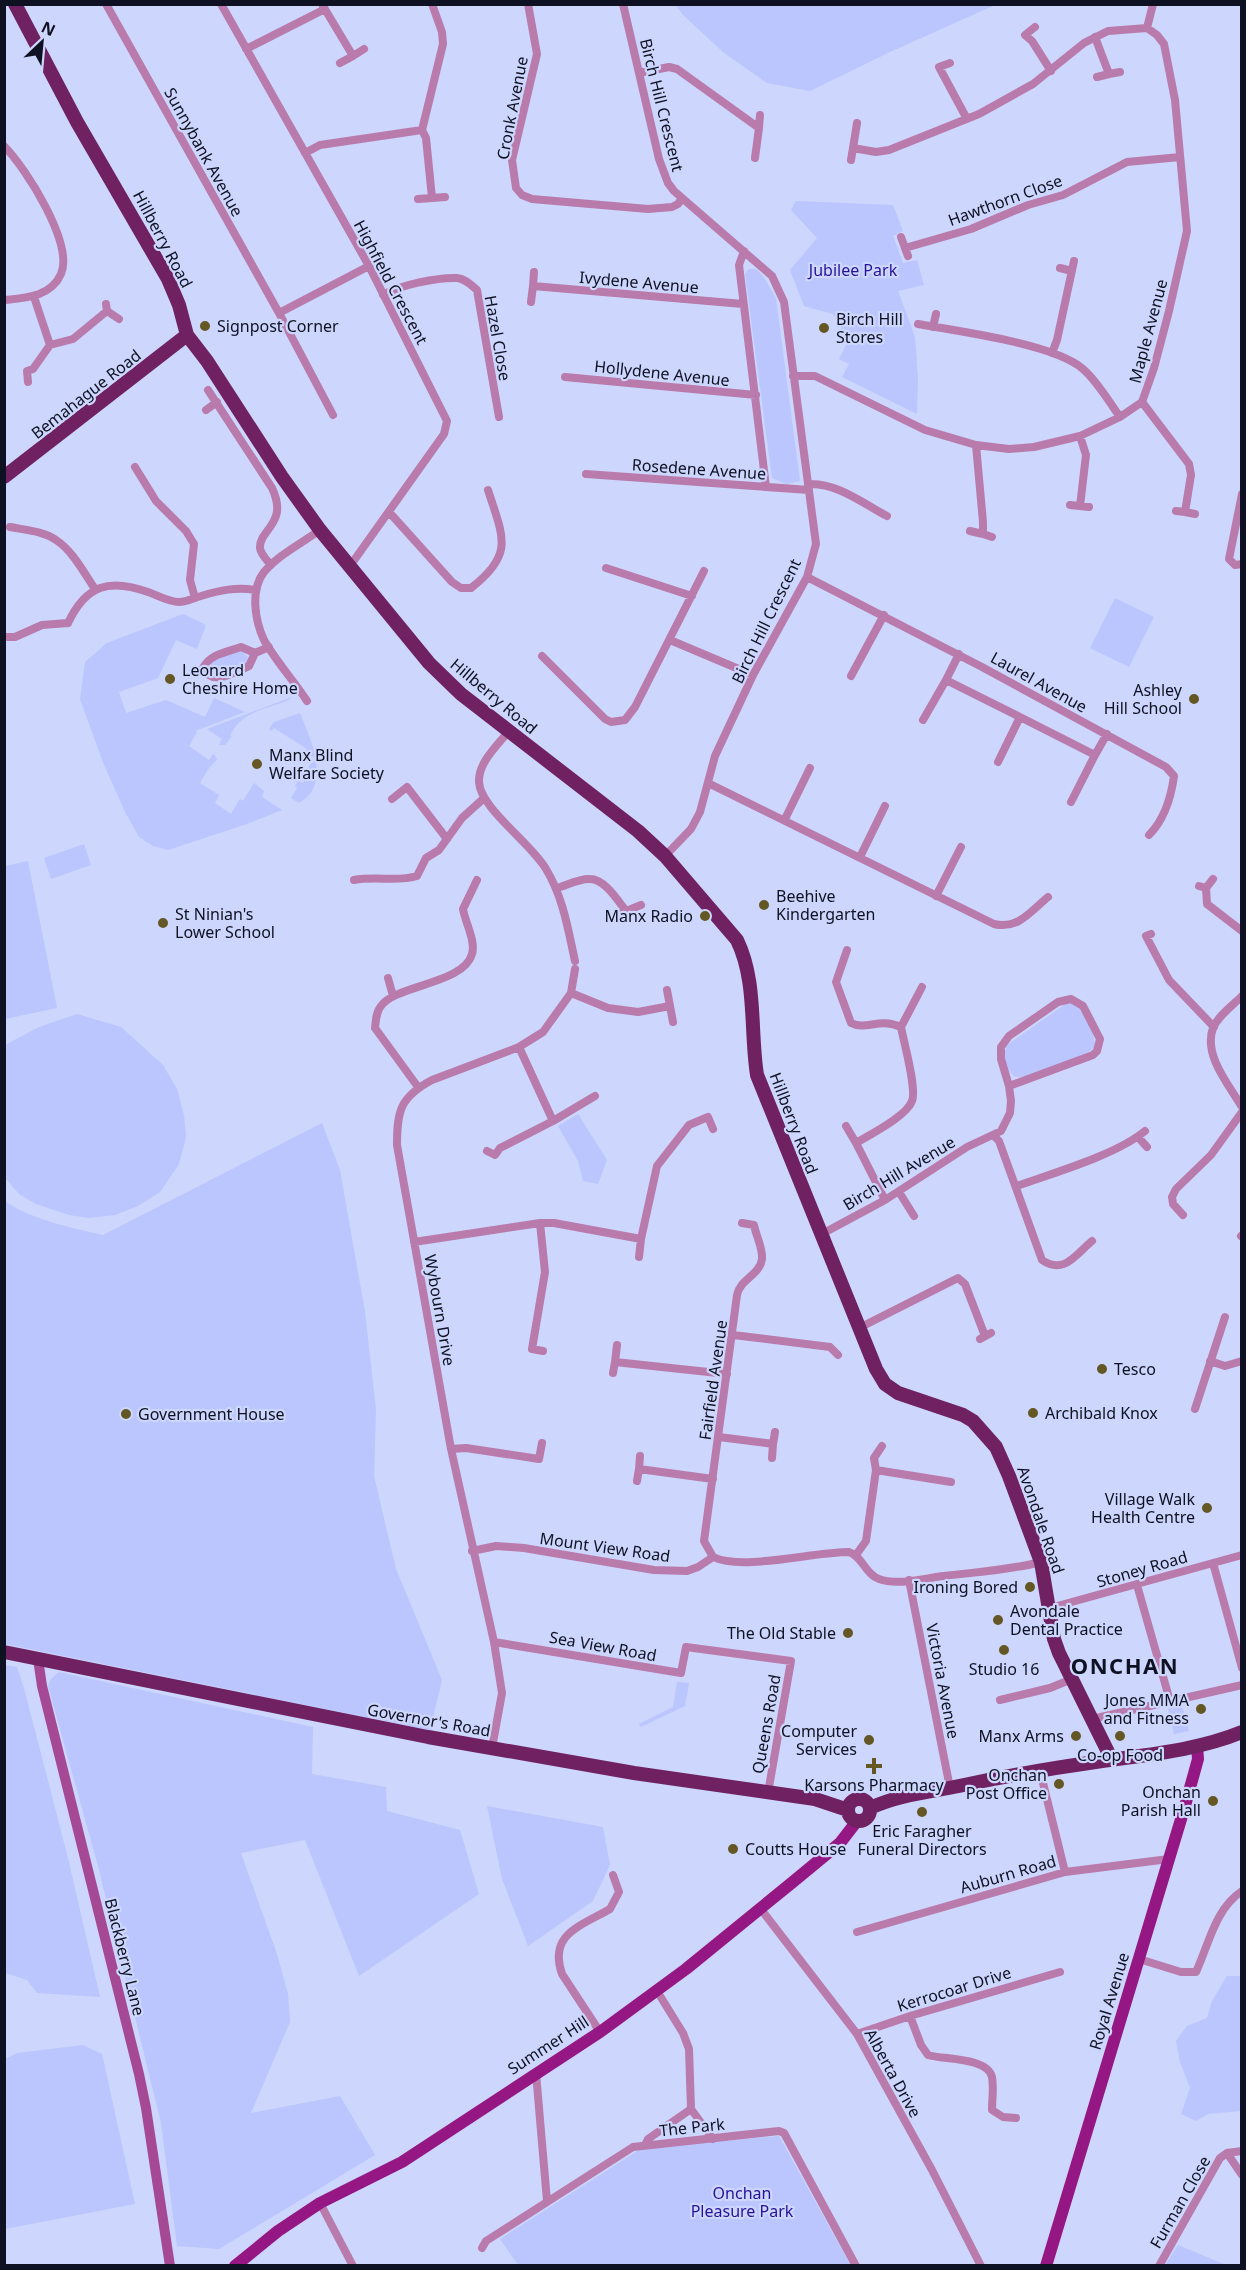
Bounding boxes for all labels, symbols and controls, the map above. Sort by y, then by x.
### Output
north arrow [12,12,72,72]
text: N [38,16,59,41]
street label: Birch Hill Crescent [635,36,689,174]
street label: Cronk Avenue [491,54,533,162]
street label: Sunnybank Avenue [159,84,249,220]
street label: Hawthorn Close [945,169,1065,231]
street label: Hillberry Road [128,187,198,291]
street label: Highfield Crescent [349,216,433,348]
park label: Jubilee Park [807,259,898,281]
street label: Ivydene Avenue [578,266,700,298]
street label: Maple Avenue [1124,277,1172,385]
street label: Hazel Close [480,294,516,382]
place label: Birch Hill Stores [836,308,903,348]
place label: Signpost Corner [217,315,339,337]
marker: Signpost Corner [198,319,212,333]
marker: Birch Hill Stores [817,321,831,335]
street label: Bemahague Road [27,344,145,444]
street label: Hollydene Avenue [593,355,731,391]
street label: Rosedene Avenue [631,453,767,485]
street label: Birch Hill Crescent [726,555,806,687]
street label: Laurel Avenue [987,646,1091,718]
street label: Hillberry Road [446,653,542,739]
place label: Leonard Cheshire Home [182,659,298,699]
marker: Leonard Cheshire Home [163,672,177,686]
place label: Ashley Hill School [1104,679,1183,719]
marker: Ashley Hill School [1187,692,1201,706]
place label: Manx Blind Welfare Society [269,744,385,784]
marker: Manx Blind Welfare Society [250,757,264,771]
place label: Beehive Kindergarten [776,885,875,925]
marker: Beehive Kindergarten [757,898,771,912]
place label: St Ninian's Lower School [175,903,275,943]
place label: Manx Radio [604,905,693,927]
marker: Manx Radio [698,909,712,923]
marker: St Ninian's Lower School [156,916,170,930]
street label: Hillberry Road [765,1069,823,1177]
street label: Birch Hill Avenue [839,1131,959,1215]
street label: Wybourn Drive [419,1253,461,1367]
street label: Fairfield Avenue [694,1319,732,1441]
place label: Tesco [1114,1358,1156,1380]
marker: Tesco [1095,1362,1109,1376]
place label: Archibald Knox [1045,1402,1158,1424]
place label: Government House [138,1403,285,1425]
marker: Archibald Knox [1026,1406,1040,1420]
marker: Government House [119,1407,133,1421]
street label: Avondale Road [1012,1463,1070,1577]
place label: Village Walk Health Centre [1091,1488,1195,1528]
marker: Village Walk Health Centre [1200,1501,1214,1515]
street label: Mount View Road [538,1527,672,1567]
street label: Stoney Road [1094,1546,1190,1592]
place label: Ironing Bored [913,1576,1018,1598]
marker: Ironing Bored [1023,1580,1037,1594]
place label: Avondale Dental Practice [1010,1600,1123,1640]
marker: Avondale Dental Practice [991,1613,1005,1627]
place label: The Old Stable [727,1622,836,1644]
street label: Victoria Avenue [921,1622,965,1740]
street label: Sea View Road [548,1626,658,1666]
marker: The Old Stable [841,1626,855,1640]
marker: Studio 16 [997,1643,1011,1657]
district label: ONCHAN [1071,1650,1179,1680]
place label: Studio 16 [969,1658,1039,1680]
street label: Queens Road [746,1673,786,1775]
place label: Jones MMA and Fitness [1103,1689,1190,1729]
street label: Governor's Road [366,1698,492,1742]
marker: Jones MMA and Fitness [1194,1702,1208,1716]
place label: Computer Services [781,1720,857,1760]
place label: Manx Arms [979,1725,1064,1747]
marker: Manx Arms [1069,1729,1083,1743]
marker: Co-op Food [1113,1729,1127,1743]
marker: Computer Services [862,1733,876,1747]
place label: Co-op Food [1077,1744,1163,1766]
marker: Karsons Pharmacy [867,1759,881,1773]
place label: Onchan Post Office [966,1764,1047,1804]
place label: Karsons Pharmacy [804,1774,945,1796]
marker: Onchan Post Office [1052,1777,1066,1791]
place label: Onchan Parish Hall [1121,1781,1201,1821]
marker: Onchan Parish Hall [1206,1794,1220,1808]
marker: Eric Faragher Funeral Directors [915,1805,929,1819]
place label: Eric Faragher Funeral Directors [857,1820,987,1860]
place label: Coutts House [745,1838,846,1860]
marker: Coutts House [726,1842,740,1856]
street label: Auburn Road [957,1850,1059,1898]
street label: Blackberry Lane [100,1896,150,2018]
street label: Royal Avenue [1084,1950,1134,2052]
street label: Kerrocoar Drive [894,1961,1014,2017]
street label: Summer Hill [503,2011,593,2079]
street label: Alberta Drive [860,2025,926,2121]
street label: The Park [658,2113,726,2141]
street label: Furman Close [1145,2152,1215,2252]
park label: Onchan Pleasure Park [691,2182,794,2222]

